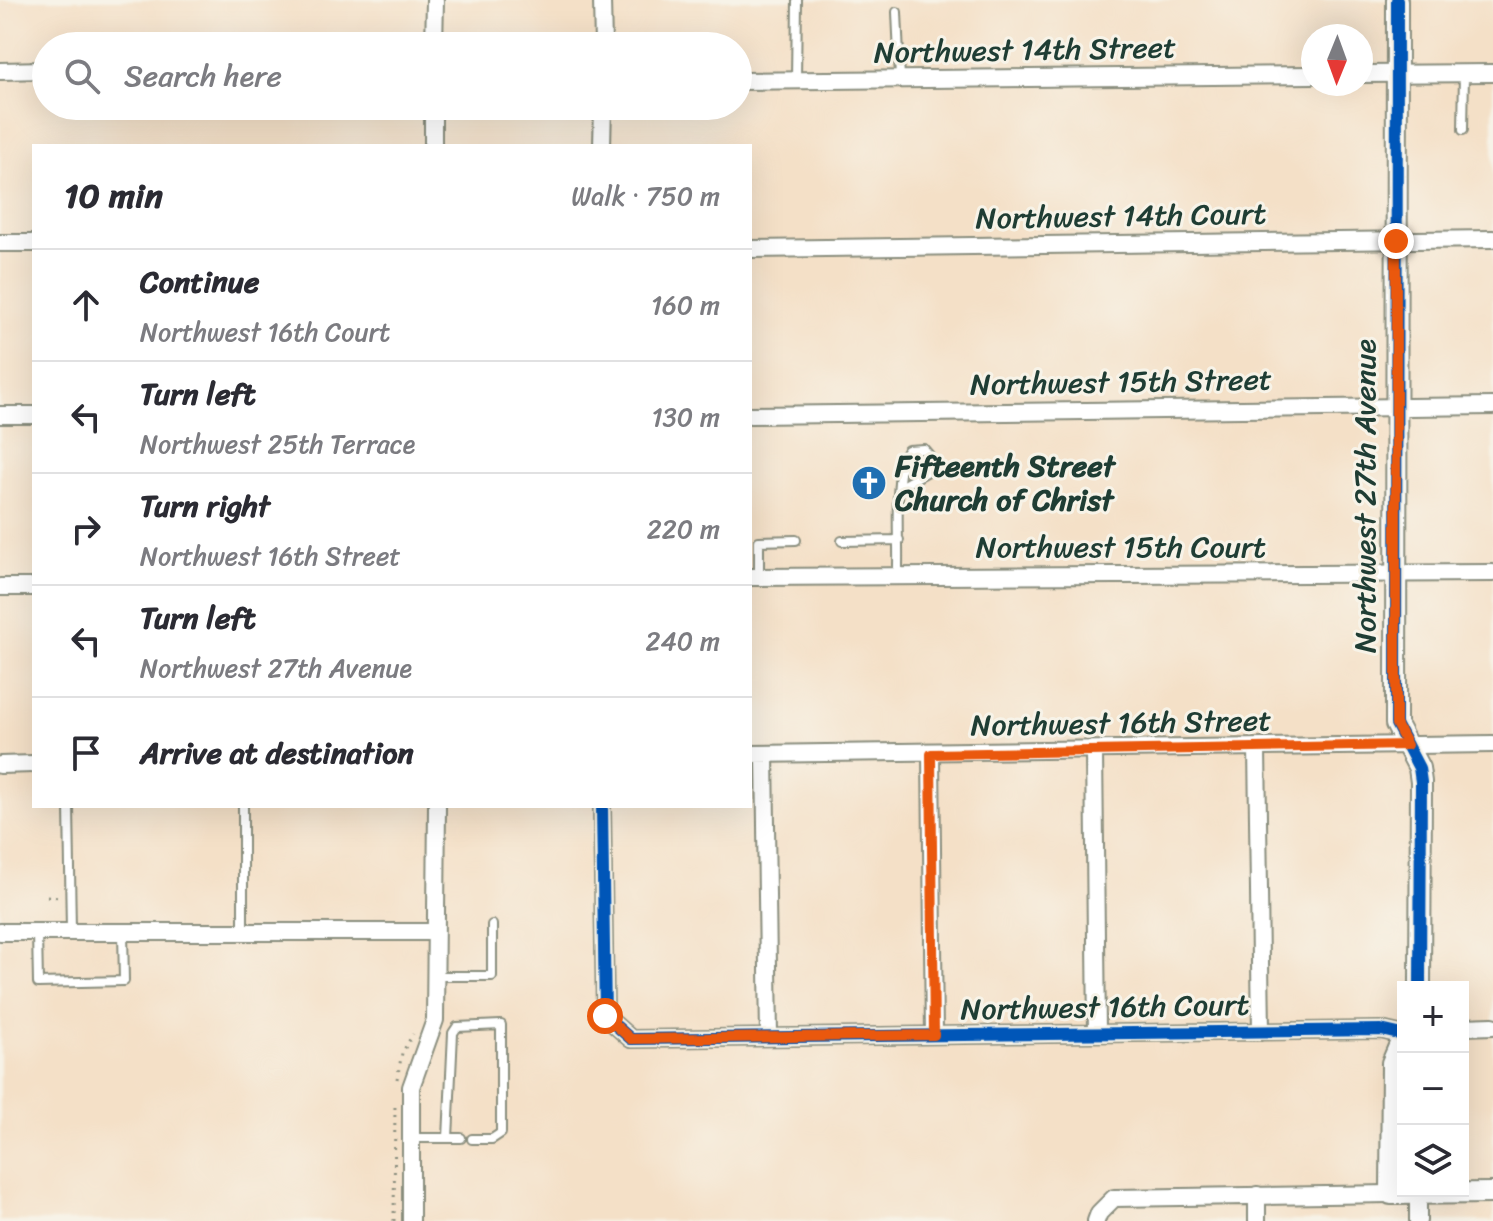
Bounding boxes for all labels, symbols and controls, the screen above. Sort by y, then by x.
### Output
street label: Northwest 14th Street [873,20,1177,80]
north arrow [1301,24,1373,96]
search box [32,32,752,120]
text: Search here [124,49,282,103]
icon: search [60,54,104,98]
text: 10 min [64,166,163,226]
text: Walk · 750 m [571,173,720,219]
street label: Northwest 14th Court [975,186,1267,246]
route end [1378,223,1414,259]
text: Continue [140,255,259,309]
text: 160 m [651,282,720,328]
icon: ahead [64,283,108,327]
text: Northwest 16th Court [140,309,390,355]
street label: Northwest 27th Avenue [1338,339,1392,653]
street label: Northwest 15th Street [970,352,1272,412]
text: Turn left [140,367,256,421]
text: 130 m [651,394,720,440]
icon: left [64,395,108,439]
text: Northwest 25th Terrace [140,421,415,467]
place label: Fifteenth Street Church of Christ [894,439,1117,527]
church icon: Fifteenth Street Church of Christ [850,464,888,502]
text: Turn right [140,479,270,533]
text: 220 m [647,506,720,552]
icon: right [64,507,108,551]
street label: Northwest 15th Court [976,520,1266,574]
text: Northwest 16th Street [140,533,401,579]
text: Turn left [140,591,256,645]
text: 240 m [646,618,720,664]
icon: left [64,619,108,663]
text: Northwest 27th Avenue [140,645,412,691]
street label: Northwest 16th Street [970,693,1272,753]
text: Arrive at destination [140,726,414,780]
icon: arrive [64,731,108,775]
street label: Northwest 16th Court [960,977,1250,1037]
map controls [1397,981,1469,1197]
button: + [1397,981,1469,1053]
route start [587,998,623,1034]
button: − [1397,1053,1469,1125]
button: layers [1397,1125,1469,1197]

